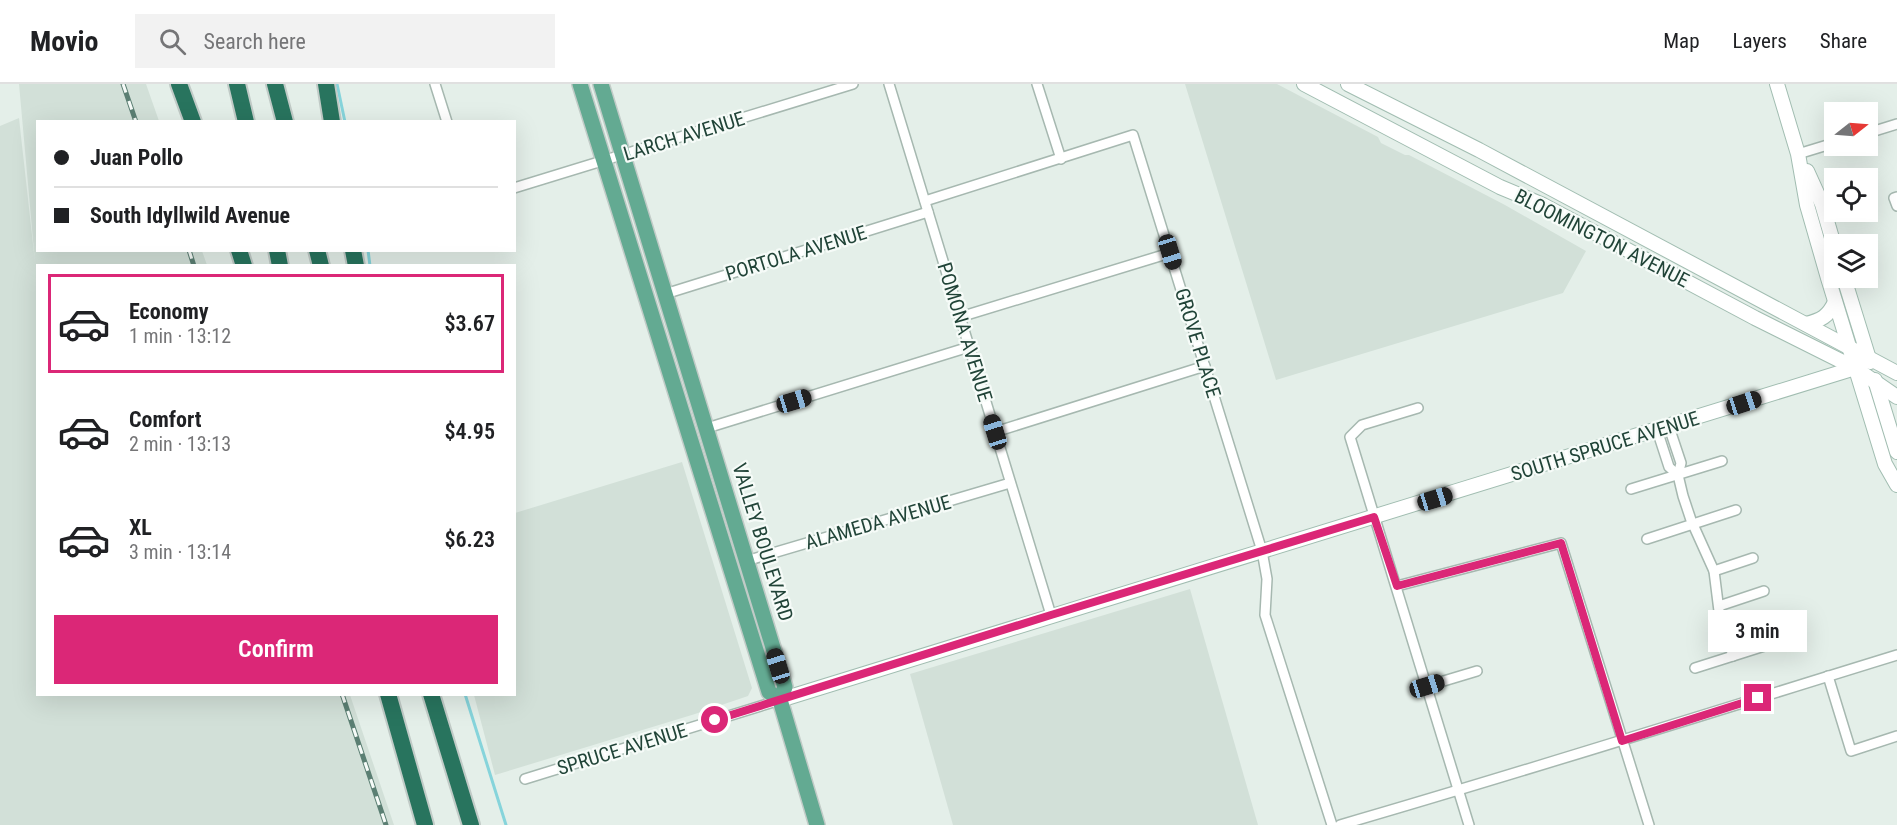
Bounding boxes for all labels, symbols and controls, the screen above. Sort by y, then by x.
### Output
search box [135,14,555,68]
text: Movio [30,25,99,58]
icon: search [156,25,189,58]
text: Search here [204,29,306,54]
text: Map [1663,29,1700,53]
text: Layers [1733,29,1787,53]
text: Share [1820,29,1867,53]
north arrow [1824,102,1878,156]
map controls [1824,102,1878,288]
street label: LARCH AVENUE [620,106,748,166]
text: Juan Pollo [90,145,183,170]
button: locate [1824,168,1878,222]
street label: BLOOMINGTON AVENUE [1511,184,1693,292]
text: South Idyllwild Avenue [90,203,290,228]
street label: PORTOLA AVENUE [723,220,870,286]
car [1156,232,1184,272]
button: layers [1824,234,1878,288]
street label: POMONA AVENUE [932,259,998,405]
street label: GROVE PLACE [1170,285,1226,401]
icon: car [57,297,111,351]
text: Economy [129,299,209,324]
text: $3.67 [444,311,495,336]
text: 1 min · 13:12 [129,324,231,348]
car [774,387,814,415]
car [1724,389,1764,417]
icon: car [57,405,111,459]
street label: SOUTH SPRUCE AVENUE [1508,406,1702,486]
text: Comfort [129,407,202,432]
car [981,412,1009,452]
text: $4.95 [444,419,495,444]
text: 2 min · 13:13 [129,432,231,456]
street label: VALLEY BOULEVARD [728,460,798,624]
car [1415,485,1455,513]
street label: ALAMEDA AVENUE [802,490,954,554]
icon: car [57,513,111,567]
text: XL [129,515,152,540]
text: $6.23 [444,527,495,552]
text: 3 min · 13:14 [129,540,231,564]
callout: 3 min [1708,611,1808,653]
button: Confirm [54,615,498,684]
text: 3 min [1735,619,1780,643]
car [764,646,792,686]
car [1407,672,1447,700]
route end [1744,684,1771,711]
route start [701,706,728,733]
street label: SPRUCE AVENUE [554,718,690,780]

